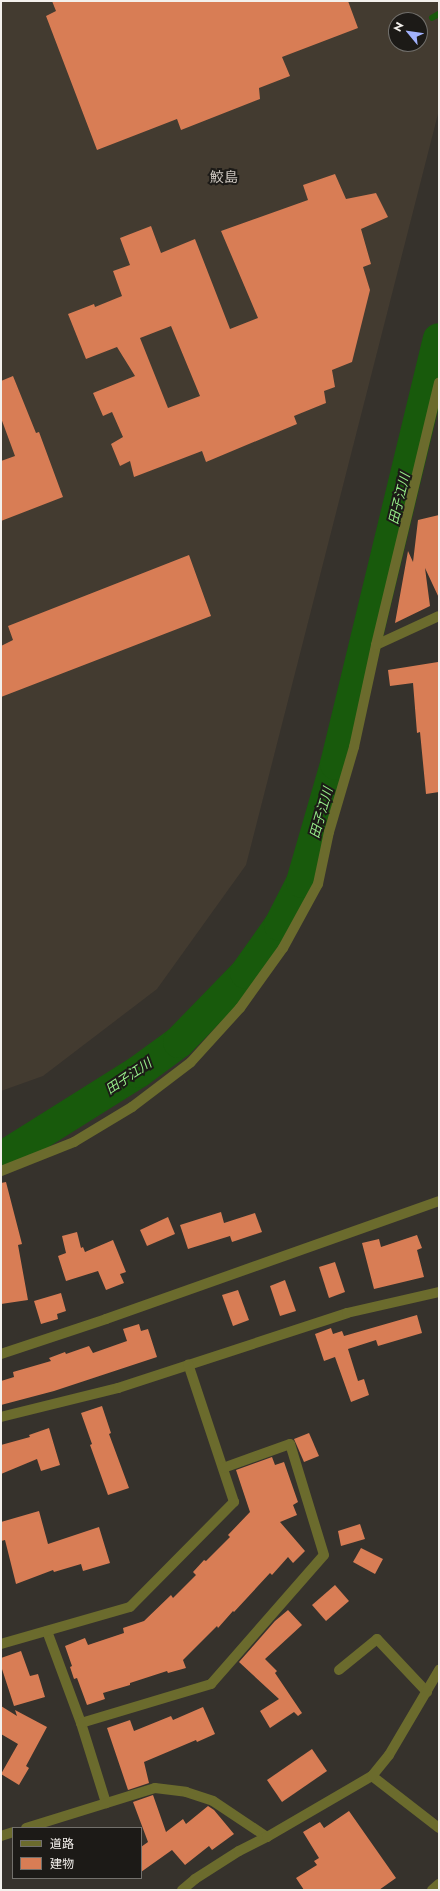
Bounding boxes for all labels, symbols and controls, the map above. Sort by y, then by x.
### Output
north arrow [388,12,428,52]
text: N [389,19,407,34]
district label: 鮫島 [210,169,238,185]
water label: 田子江川 [386,472,414,526]
water label: 田子江川 [307,786,337,840]
water label: 田子江川 [103,1056,155,1098]
legend [12,1827,142,1879]
text: 道路 [50,1835,74,1853]
text: 建物 [50,1855,74,1873]

